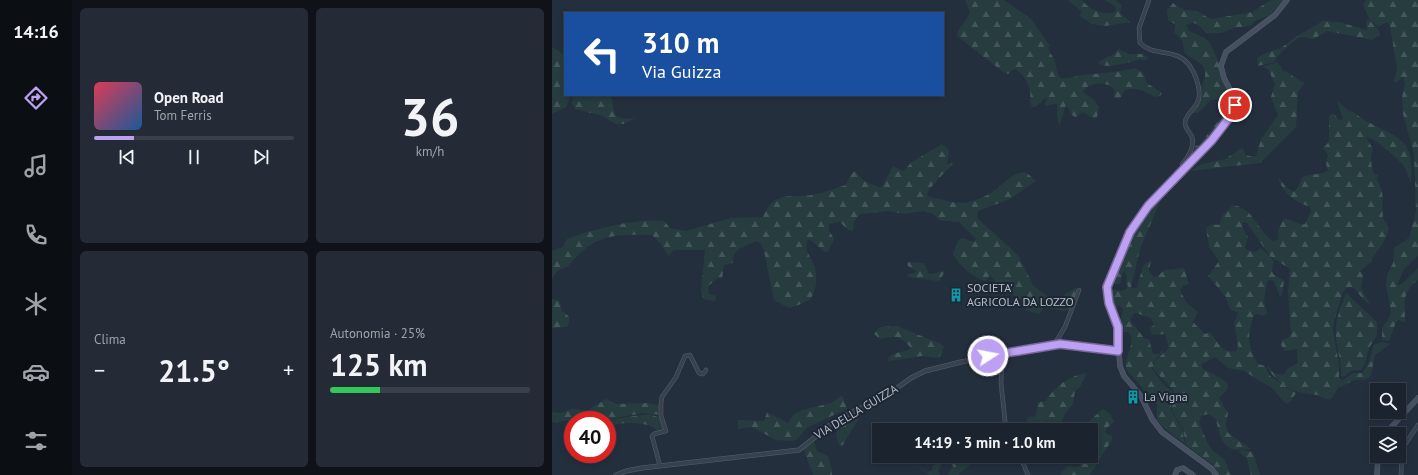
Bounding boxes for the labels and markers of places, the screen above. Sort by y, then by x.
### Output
pin [1218,88,1252,122]
place label: SOCIETA' AGRICOLA DA LOZZO [967,280,1074,309]
building icon: SOCIETA' AGRICOLA DA LOZZO [948,287,964,303]
building icon: La Vigna [1125,389,1141,405]
place label: La Vigna [1144,389,1188,404]

